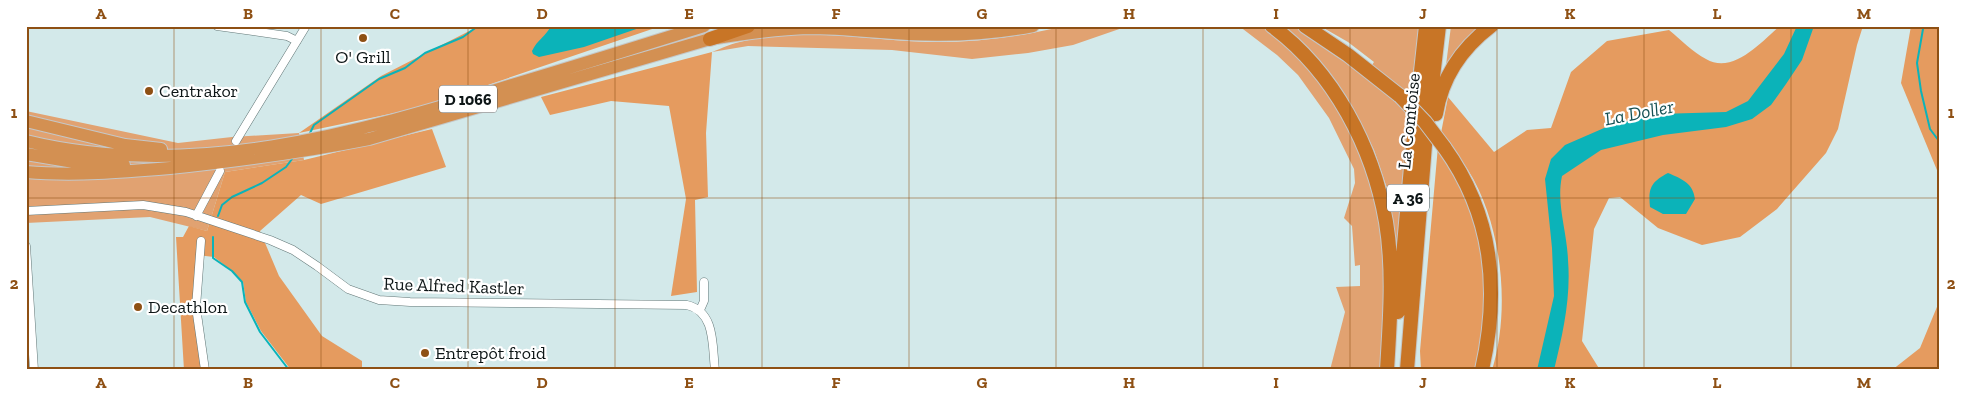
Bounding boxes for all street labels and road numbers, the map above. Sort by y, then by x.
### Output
street label: La Comtoise [1393,72,1425,170]
road number: D 1066 [439,86,497,112]
road number: A 36 [1387,184,1429,212]
street label: Rue Alfred Kastler [383,273,525,299]

